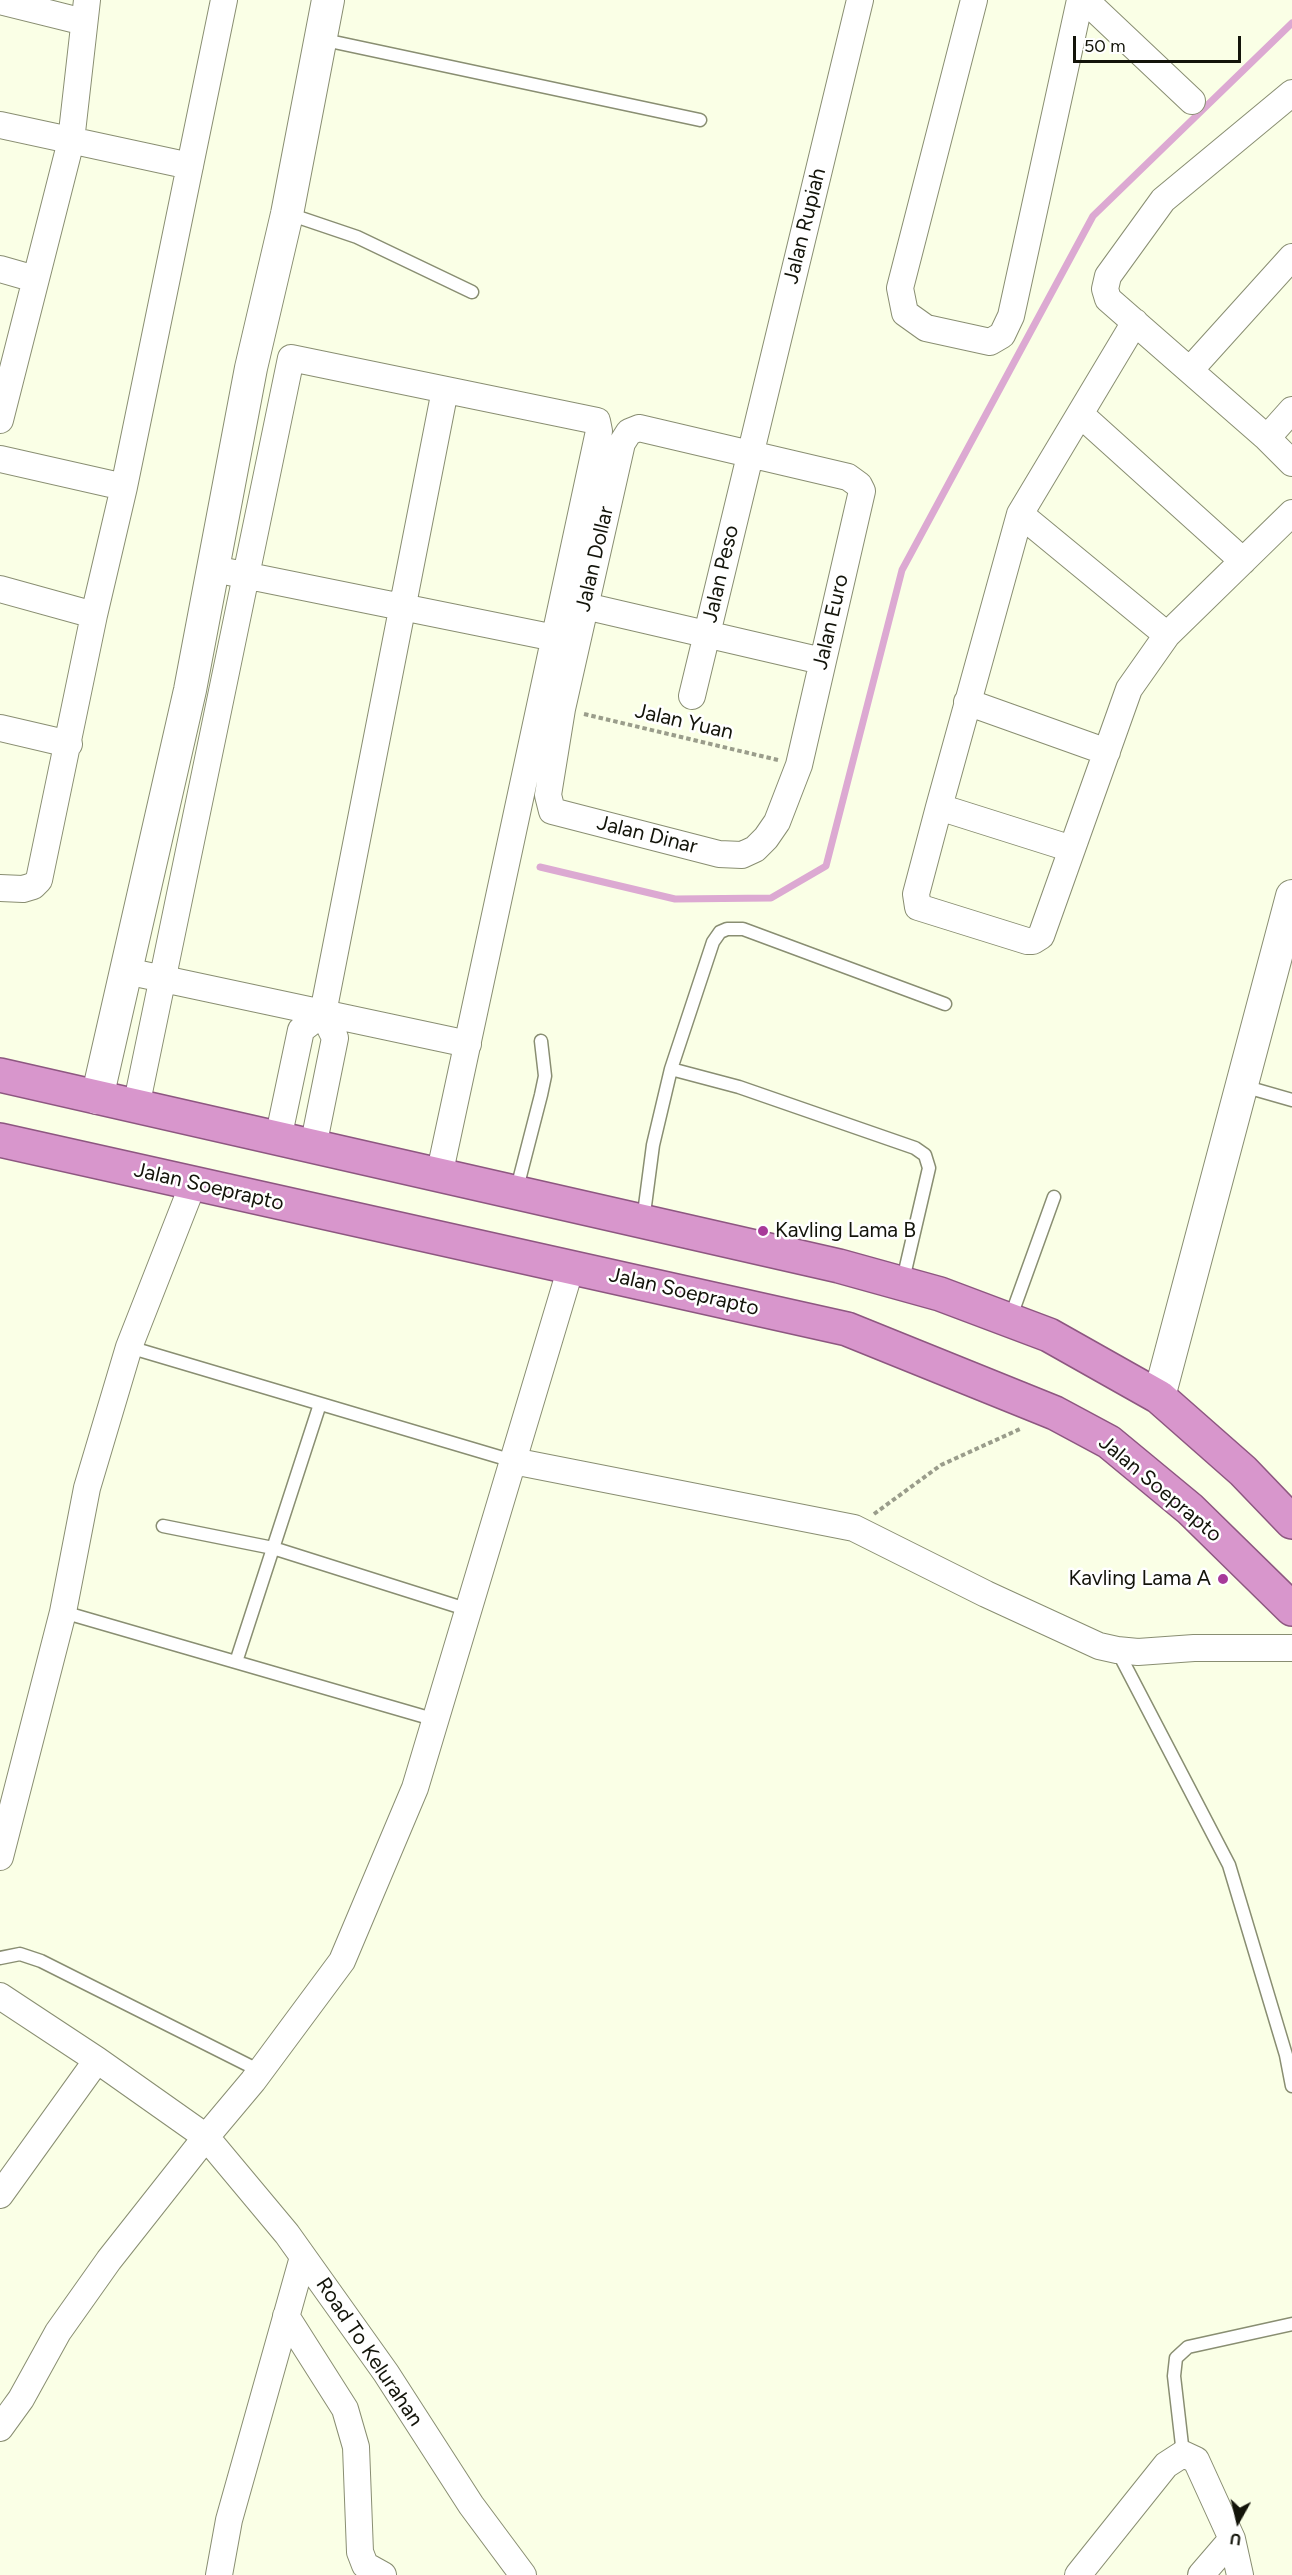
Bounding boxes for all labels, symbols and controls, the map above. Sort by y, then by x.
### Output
scale bar [1076,24,1244,62]
text: 50 m [1084,35,1126,57]
street label: Jalan Rupiah [778,166,832,286]
street label: Jalan Dollar [571,504,619,614]
street label: Jalan Peso [698,523,744,625]
street label: Jalan Euro [808,572,854,672]
street label: Jalan Yuan [632,698,736,746]
street label: Jalan Dinar [594,810,700,860]
street label: Jalan Soeprapto [132,1158,286,1216]
place label: Kavling Lama B [775,1218,916,1244]
marker: Kavling Lama B [756,1224,770,1238]
street label: Jalan Soeprapto [607,1263,761,1321]
street label: Jalan Soeprapto [1093,1430,1227,1548]
place label: Kavling Lama A [1069,1566,1211,1592]
marker: Kavling Lama A [1216,1572,1230,1586]
street label: Road To Kelurahan [310,2273,428,2431]
north arrow [1208,2491,1268,2551]
text: U [1229,2529,1242,2550]

